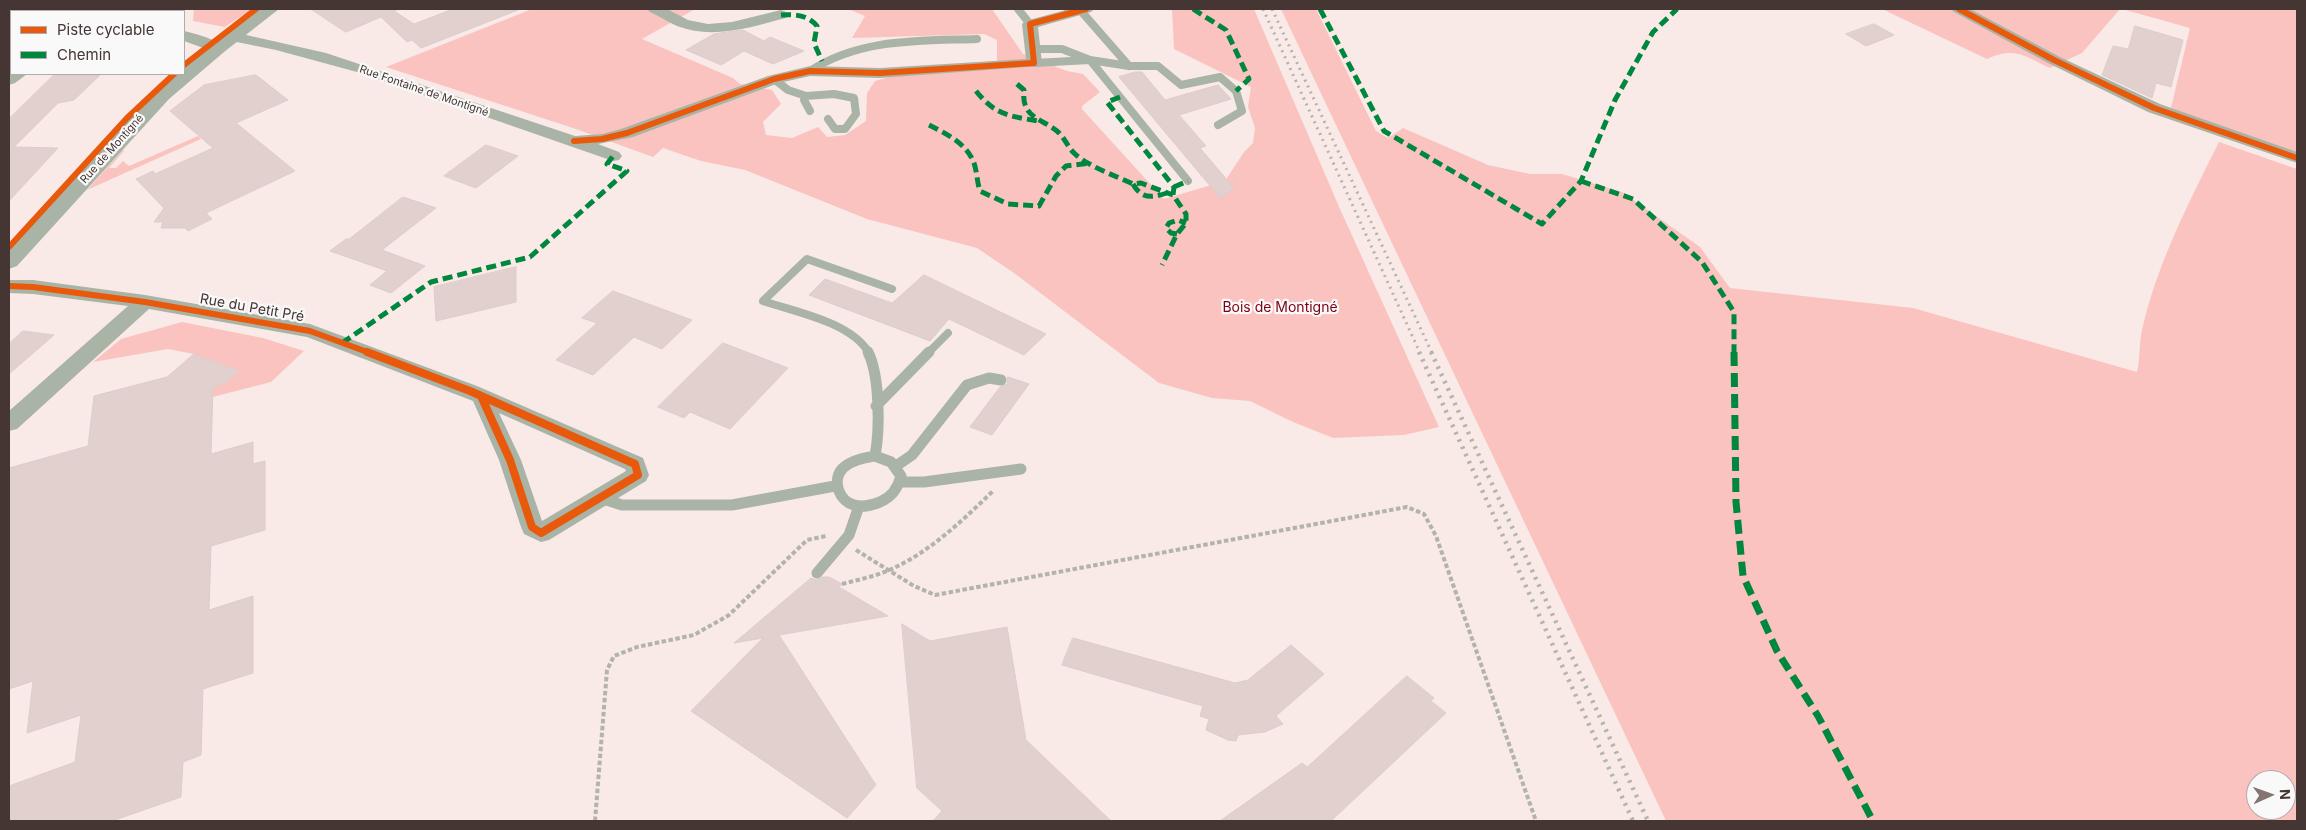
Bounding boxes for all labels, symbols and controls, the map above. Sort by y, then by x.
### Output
legend [10,10,185,75]
text: Piste cyclable [57,20,154,39]
text: Chemin [57,45,111,64]
street label: Rue Fontaine de Montigné [358,63,490,119]
street label: Rue de Montigné [78,112,146,186]
street label: Rue du Petit Pré [198,291,306,325]
park label: Bois de Montigné [1222,300,1338,316]
north arrow [2246,770,2296,820]
text: N [2277,789,2294,800]

